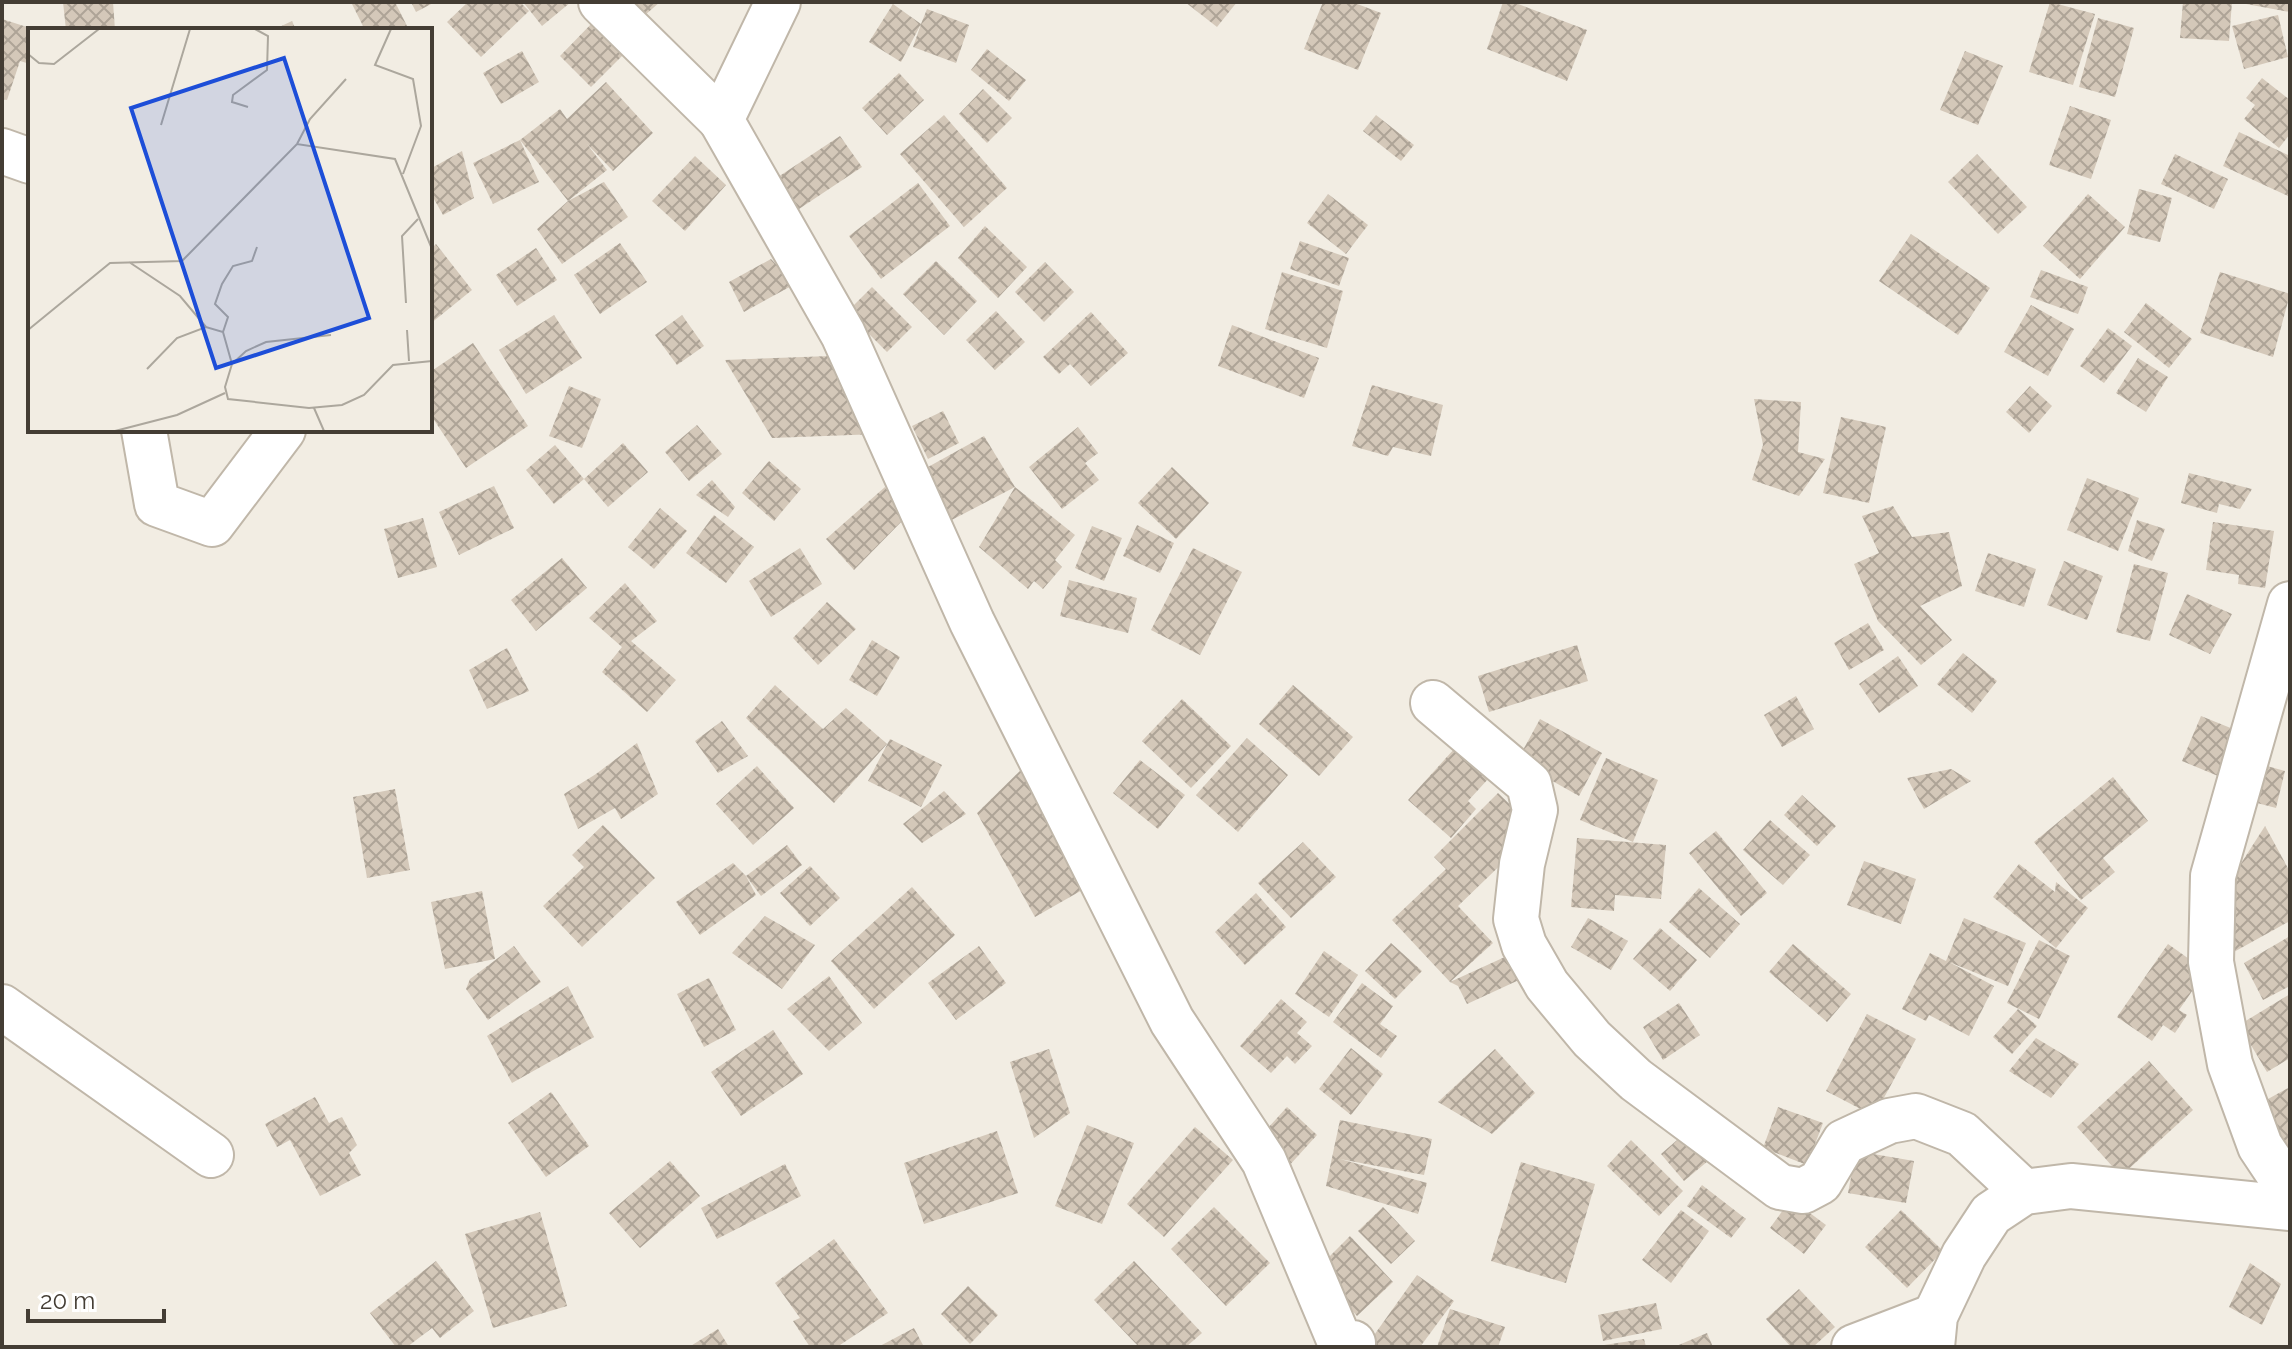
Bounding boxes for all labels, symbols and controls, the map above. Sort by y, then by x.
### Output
inset map [28,28,432,432]
scale bar [28,1273,164,1323]
text: 20 m [40,1286,95,1315]

